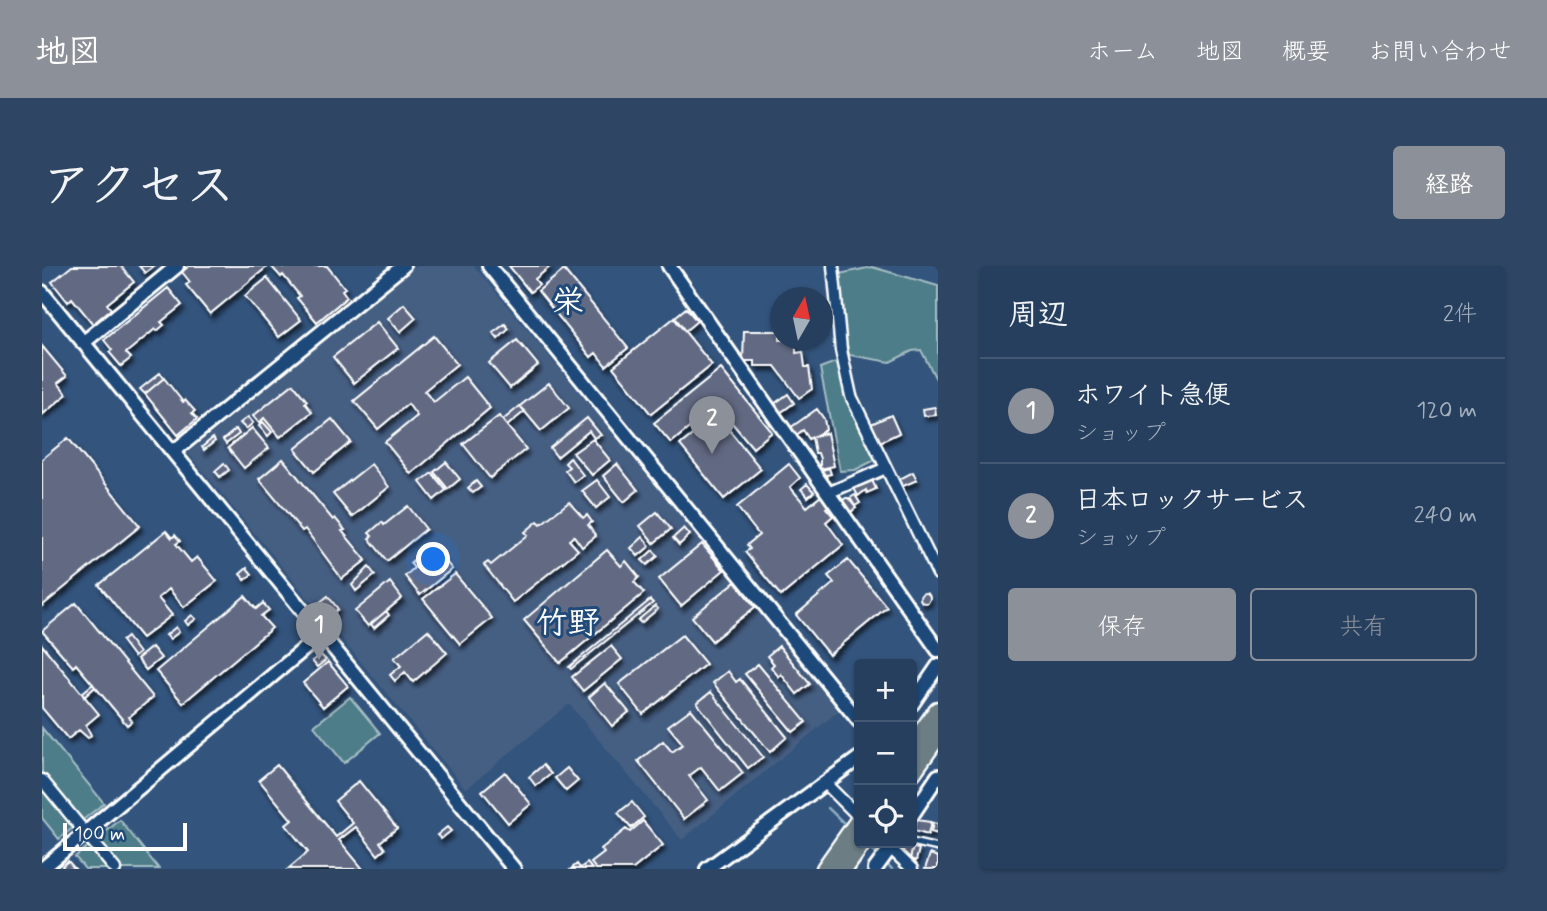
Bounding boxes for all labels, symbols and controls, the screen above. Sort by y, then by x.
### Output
text: 地図 [35,31,101,75]
text: ホーム [1087,37,1158,68]
text: 地図 [1196,37,1244,68]
text: 概要 [1282,37,1330,68]
text: お問い合わせ [1368,37,1512,68]
button: 経路 [1393,146,1505,219]
text: アクセス [42,155,235,220]
district label: 栄 [552,282,584,324]
north arrow [770,287,833,350]
text: 周辺 [1008,296,1068,335]
text: 2件 [1443,300,1477,330]
text: ホワイト急便 [1075,379,1230,413]
pin: 2 [689,396,735,454]
text: 1 [1026,396,1036,426]
text: 120 m [1416,396,1477,426]
text: ショップ [1075,419,1166,449]
text: 日本ロックサービス [1075,484,1308,518]
text: 2 [1025,501,1037,531]
text: 240 m [1413,501,1477,531]
text: ショップ [1075,524,1166,554]
your location [416,542,450,576]
button: 保存 [1008,588,1236,661]
button: 共有 [1250,588,1477,661]
pin: 1 [296,602,342,660]
district label: 竹野 [536,603,600,645]
map controls [854,659,917,848]
button: + [854,659,917,722]
button: − [854,722,917,785]
button: locate [854,785,917,848]
scale bar [63,820,187,852]
text: 100 m [74,822,125,847]

